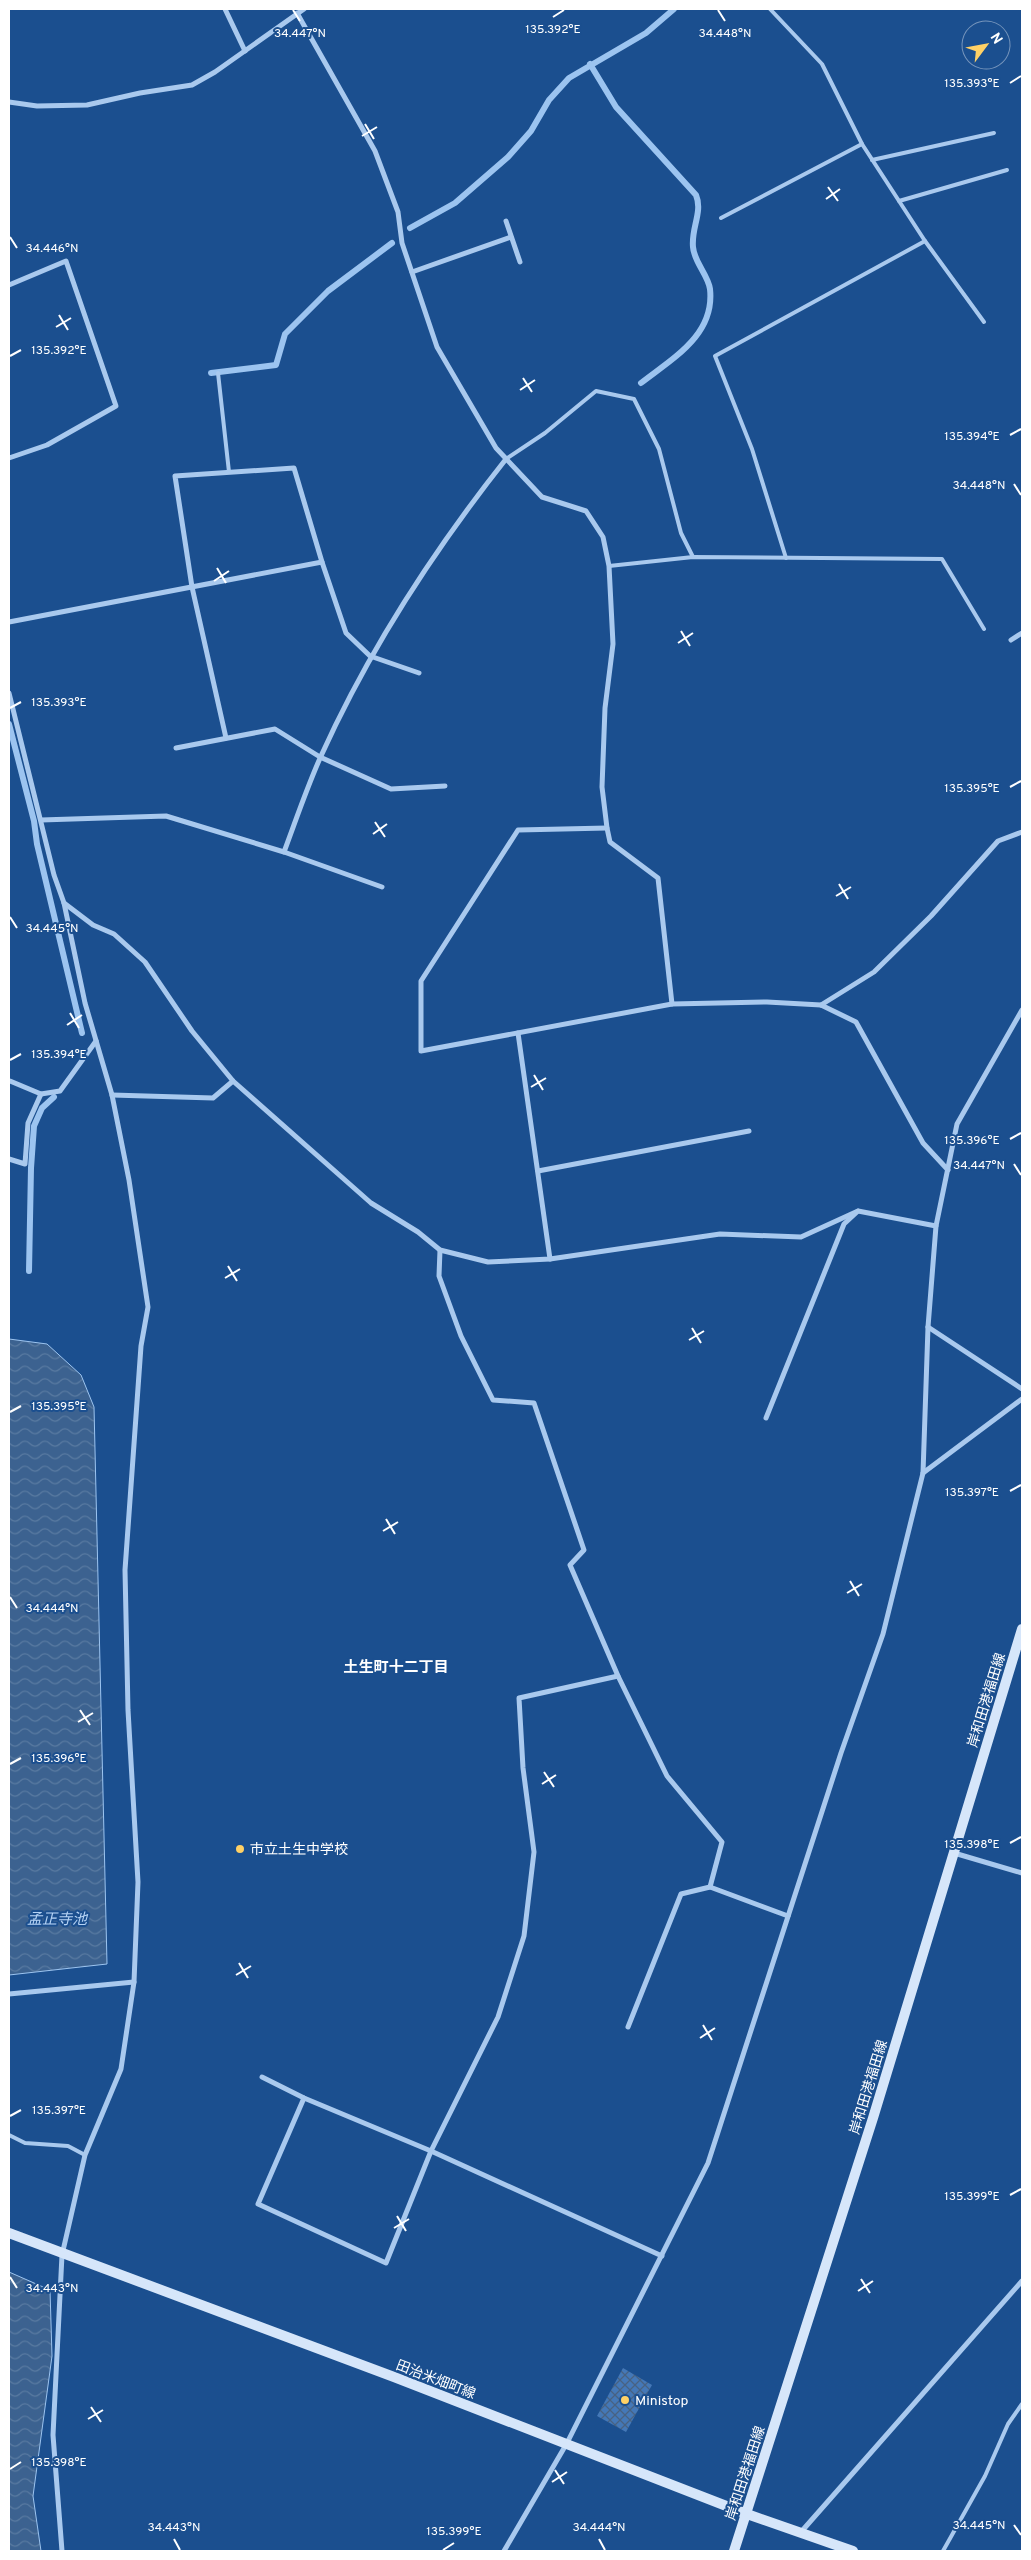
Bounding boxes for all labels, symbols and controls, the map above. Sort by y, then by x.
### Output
north arrow [961,20,1011,70]
text: 135.392°E [525,22,581,38]
text: 34.447°N [274,26,326,42]
text: 34.448°N [699,26,752,42]
text: N [986,30,1006,48]
text: 135.393°E [944,76,1000,92]
text: 34.446°N [26,241,78,257]
text: 135.392°E [31,343,87,359]
text: 135.394°E [944,429,1000,445]
text: 34.448°N [953,478,1006,494]
text: 135.393°E [31,695,87,711]
text: 135.395°E [944,781,1000,797]
text: 34.445°N [25,921,79,937]
text: 135.394°E [31,1047,87,1063]
text: 135.396°E [944,1133,1000,1149]
text: 34.447°N [953,1158,1005,1174]
text: 135.395°E [31,1399,87,1415]
text: 135.397°E [945,1485,999,1501]
text: 34.444°N [25,1601,79,1617]
street label: 岸和田港福田線 [965,1651,1010,1750]
district label: 土生町十二丁目 [343,1659,449,1678]
text: 135.396°E [31,1751,87,1767]
text: 135.398°E [944,1837,1000,1853]
place label: 市立土生中学校 [250,1842,348,1859]
marker: 市立土生中学校 [234,1843,246,1855]
water label: 孟正寺池 [27,1911,89,1930]
street label: 岸和田港福田線 [847,2038,892,2137]
text: 135.397°E [32,2103,86,2119]
text: 135.399°E [944,2189,1000,2205]
text: 34.443°N [26,2281,78,2297]
street label: 田治米畑町線 [393,2357,478,2403]
place label: Ministop [635,2393,689,2410]
marker: Ministop [619,2394,631,2406]
street label: 岸和田港福田線 [723,2424,770,2523]
text: 135.398°E [31,2455,87,2471]
text: 34.445°N [952,2518,1006,2534]
text: 34.443°N [148,2520,200,2536]
text: 34.444°N [572,2520,626,2536]
text: 135.399°E [426,2524,482,2540]

